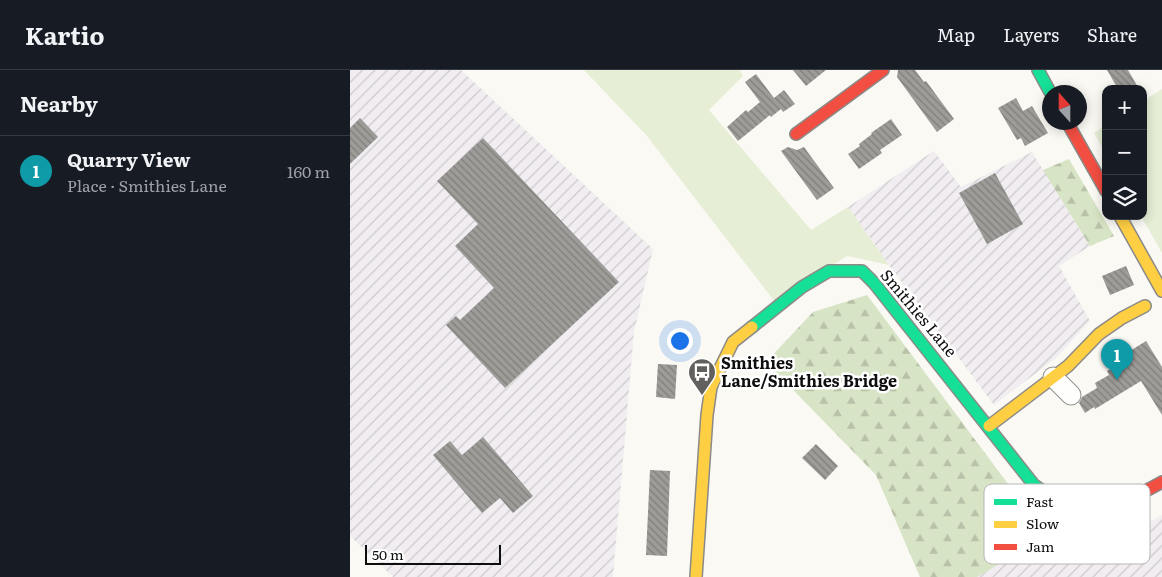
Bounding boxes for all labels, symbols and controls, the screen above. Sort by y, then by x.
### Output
text: Kartio [25,17,104,52]
text: Map [937,21,975,48]
text: Layers [1003,21,1059,48]
text: Share [1087,21,1137,48]
north arrow [1042,85,1087,130]
map controls [1102,85,1147,220]
button: + [1102,85,1147,130]
text: Nearby [20,87,98,118]
button: − [1102,130,1147,175]
text: Quarry View [67,145,190,173]
text: 1 [33,159,39,183]
text: 160 m [287,159,330,183]
text: Place · Smithies Lane [67,173,227,197]
button: layers [1102,175,1147,220]
street label: Smithies Lane [876,263,964,362]
your location [667,328,693,354]
pin: 1 [1101,339,1133,380]
place label: Smithies Lane/Smithies Bridge [721,350,897,392]
bus stop icon: Smithies Lane/Smithies Bridge [687,357,717,396]
legend [984,484,1150,564]
text: Fast [1026,491,1054,511]
text: Slow [1026,513,1059,533]
text: Jam [1026,536,1055,556]
scale bar [365,542,501,565]
text: 50 m [372,544,404,564]

